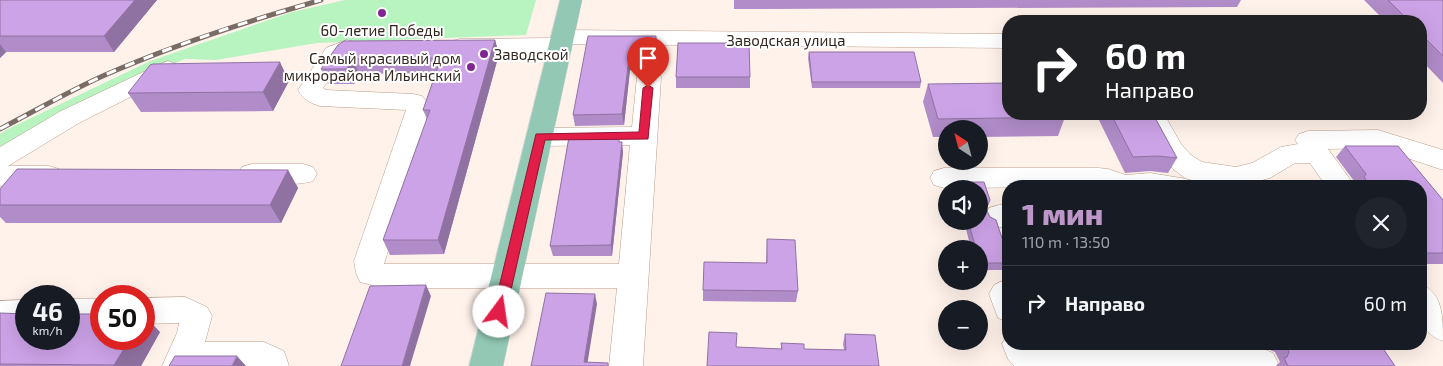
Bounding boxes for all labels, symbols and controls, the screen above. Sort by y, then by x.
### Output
marker: 60-летие Победы [376,7,388,19]
place label: 60-летие Победы [320,21,444,39]
street label: Заводская улица [726,31,846,50]
text: 60 m [1105,34,1186,76]
icon: right [1022,35,1087,100]
pin [627,37,669,88]
icon: arrive [634,44,662,72]
place label: Заводской [494,45,569,63]
marker: Заводской [478,48,490,60]
place label: Самый красивый дом микрорайона Ильинский [284,49,461,84]
marker: Самый красивый дом микрорайона Ильинский [465,61,477,73]
text: Направо [1105,76,1194,102]
north arrow [938,120,988,170]
map controls [938,120,988,350]
button: sound [938,180,988,230]
text: 1 мин [1022,195,1103,231]
button: close [1355,197,1407,249]
text: 110 m · 13:50 [1022,232,1110,251]
button: + [938,240,988,290]
speed limit sign: 50 [90,285,155,350]
position arrow [472,285,524,337]
icon: right [1022,289,1050,317]
text: Направо [1065,292,1145,315]
text: 60 m [1364,292,1407,315]
text: 46 [32,296,63,326]
button: − [938,300,988,350]
text: km/h [33,323,62,337]

